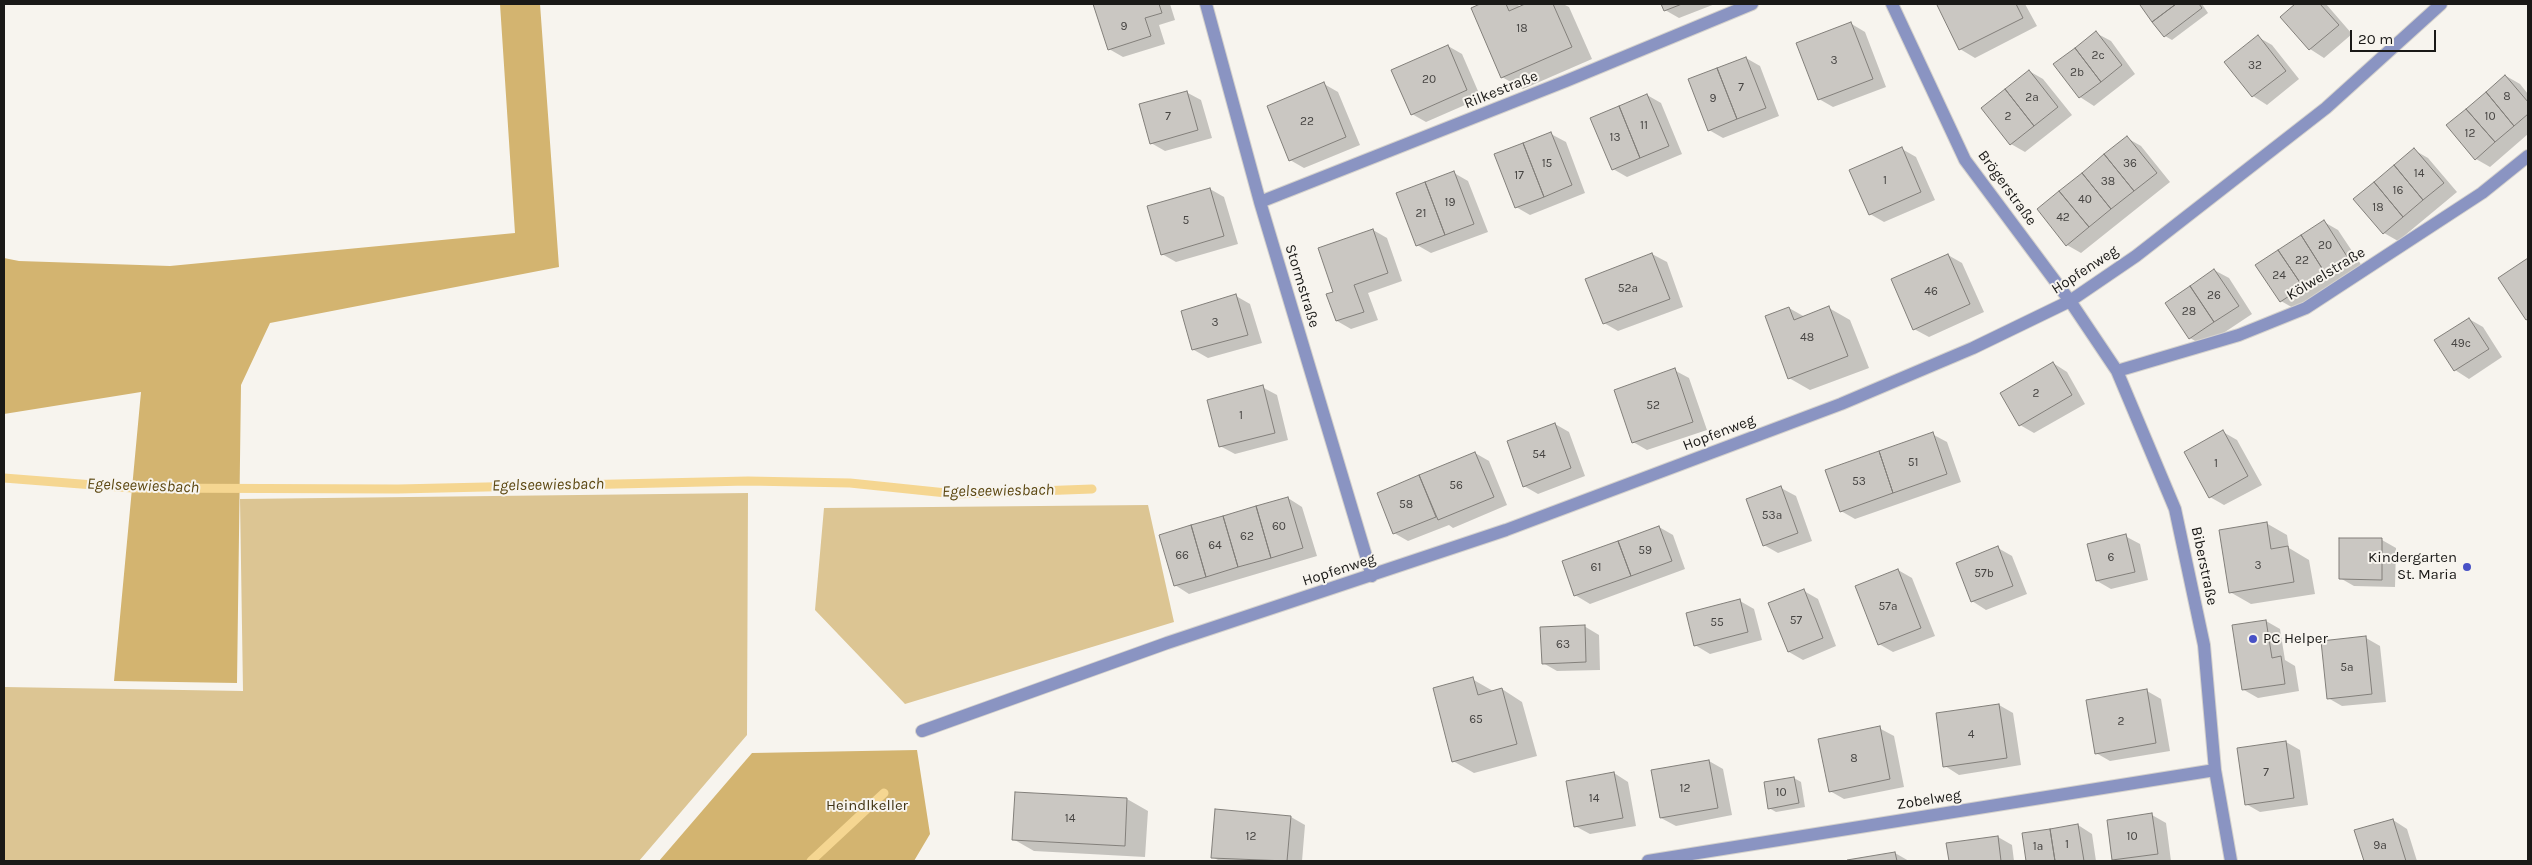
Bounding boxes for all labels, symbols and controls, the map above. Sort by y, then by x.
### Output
house number: 9 [1121,20,1127,34]
scale bar [2352,20,2438,52]
house number: 18 [1516,22,1528,36]
text: 20 m [2358,30,2393,48]
house number: 2c [2091,49,2105,63]
house number: 3 [1830,54,1838,68]
house number: 32 [2248,59,2262,73]
house number: 2b [2070,66,2084,80]
street label: Rilkestraße [1461,67,1541,113]
house number: 20 [1422,73,1436,87]
house number: 7 [1738,81,1744,95]
house number: 8 [2503,90,2511,104]
house number: 2a [2025,91,2039,105]
house number: 9 [1710,92,1716,106]
house number: 7 [1165,110,1171,124]
house number: 2 [2005,110,2011,124]
house number: 10 [2484,110,2496,124]
house number: 22 [1300,115,1314,129]
house number: 11 [1640,119,1648,133]
house number: 12 [2465,127,2475,141]
house number: 13 [1609,131,1621,145]
street label: Brögerstraße [1974,147,2040,229]
house number: 15 [1542,157,1552,171]
house number: 36 [2123,157,2137,171]
house number: 14 [2414,167,2424,181]
house number: 17 [1514,169,1524,183]
house number: 1 [1883,174,1887,188]
house number: 38 [2101,175,2115,189]
house number: 16 [2393,184,2403,198]
house number: 40 [2078,193,2092,207]
house number: 19 [1445,196,1455,210]
house number: 18 [2372,201,2384,215]
house number: 21 [1416,207,1426,221]
house number: 42 [2056,211,2070,225]
house number: 5 [1183,214,1189,228]
house number: 20 [2318,239,2332,253]
street label: Stormstraße [1281,242,1323,330]
street label: Hopfenweg [2048,242,2122,298]
street label: Kölwelstraße [2283,244,2369,304]
house number: 22 [2295,254,2309,268]
house number: 24 [2272,269,2286,283]
house number: 52a [1618,282,1638,296]
house number: 46 [1924,285,1938,299]
house number: 26 [2207,289,2221,303]
house number: 28 [2182,305,2196,319]
house number: 3 [1211,316,1219,330]
house number: 48 [1800,331,1814,345]
house number: 49c [2451,337,2471,351]
house number: 2 [2033,387,2039,401]
house number: 52 [1646,399,1660,413]
house number: 1 [1239,409,1243,423]
street label: Hopfenweg [1680,411,1758,455]
house number: 54 [1532,448,1546,462]
house number: 51 [1908,456,1918,470]
house number: 1 [2214,457,2218,471]
water label: Egelseewiesbach [87,474,199,498]
water label: Egelseewiesbach [492,474,604,496]
house number: 53 [1852,475,1866,489]
house number: 56 [1449,479,1463,493]
water label: Egelseewiesbach [942,480,1054,502]
house number: 58 [1399,498,1413,512]
house number: 53a [1762,509,1782,523]
house number: 60 [1272,520,1286,534]
street label: Biberstraße [2187,525,2221,607]
house number: 62 [1240,530,1254,544]
house number: 64 [1208,539,1222,553]
house number: 59 [1638,544,1652,558]
house number: 66 [1175,549,1189,563]
place label: Kindergarten St. Maria [2368,549,2457,584]
street label: Hopfenweg [1300,550,1378,590]
house number: 6 [2108,551,2114,565]
house number: 3 [2254,559,2262,573]
house number: 61 [1591,561,1601,575]
marker: Kindergarten St. Maria [2461,561,2473,573]
house number: 57b [1974,567,1994,581]
house number: 57a [1878,600,1898,614]
house number: 57 [1790,614,1802,628]
house number: 55 [1710,616,1724,630]
place label: PC Helper [2263,630,2328,648]
marker: PC Helper [2247,633,2259,645]
house number: 63 [1556,638,1570,652]
house number: 5a [2340,661,2354,675]
house number: 65 [1469,713,1483,727]
house number: 2 [2118,715,2124,729]
house number: 4 [1968,728,1974,742]
house number: 8 [1850,752,1858,766]
house number: 7 [2263,766,2269,780]
house number: 12 [1680,782,1690,796]
house number: 10 [1775,786,1787,800]
street label: Zobelweg [1896,786,1962,814]
house number: 14 [1589,792,1599,806]
park label: Heindlkeller [826,797,908,815]
house number: 14 [1065,812,1075,826]
house number: 12 [1246,830,1256,844]
house number: 10 [2126,830,2138,844]
house number: 1 [2065,838,2069,852]
house number: 9a [2373,839,2387,853]
house number: 1a [2033,840,2043,854]

